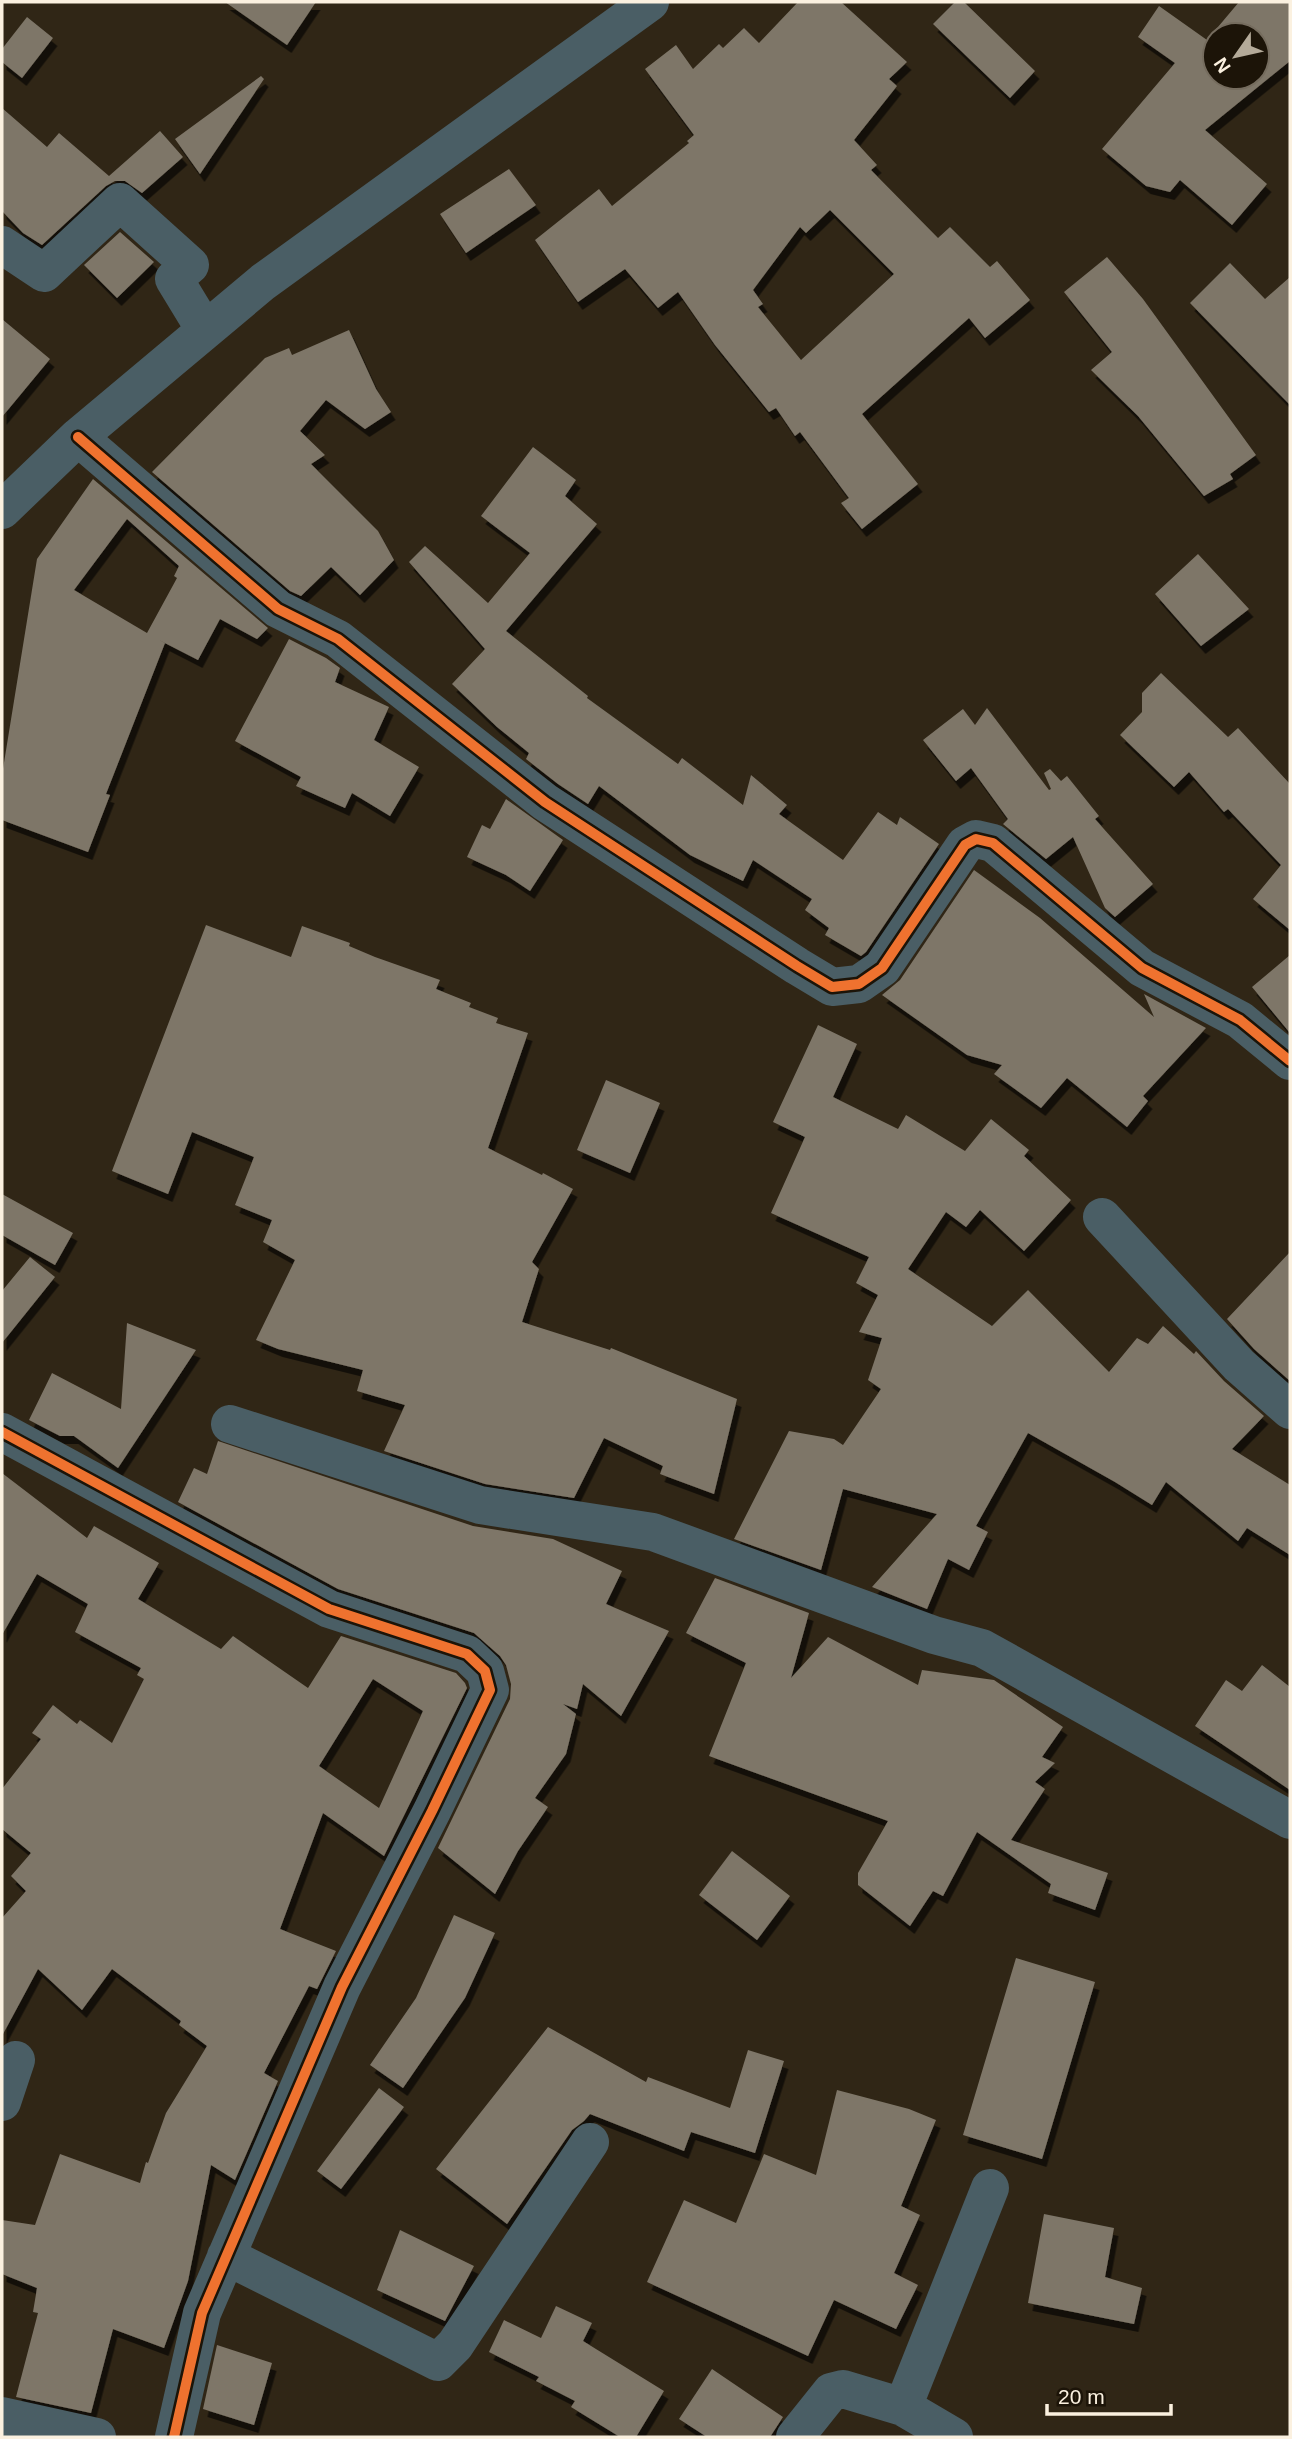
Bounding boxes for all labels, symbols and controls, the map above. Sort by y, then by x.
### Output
north arrow [1201,21,1271,91]
text: N [1210,54,1235,77]
scale bar [1047,2372,1171,2416]
text: 20 m [1058,2385,1105,2408]

